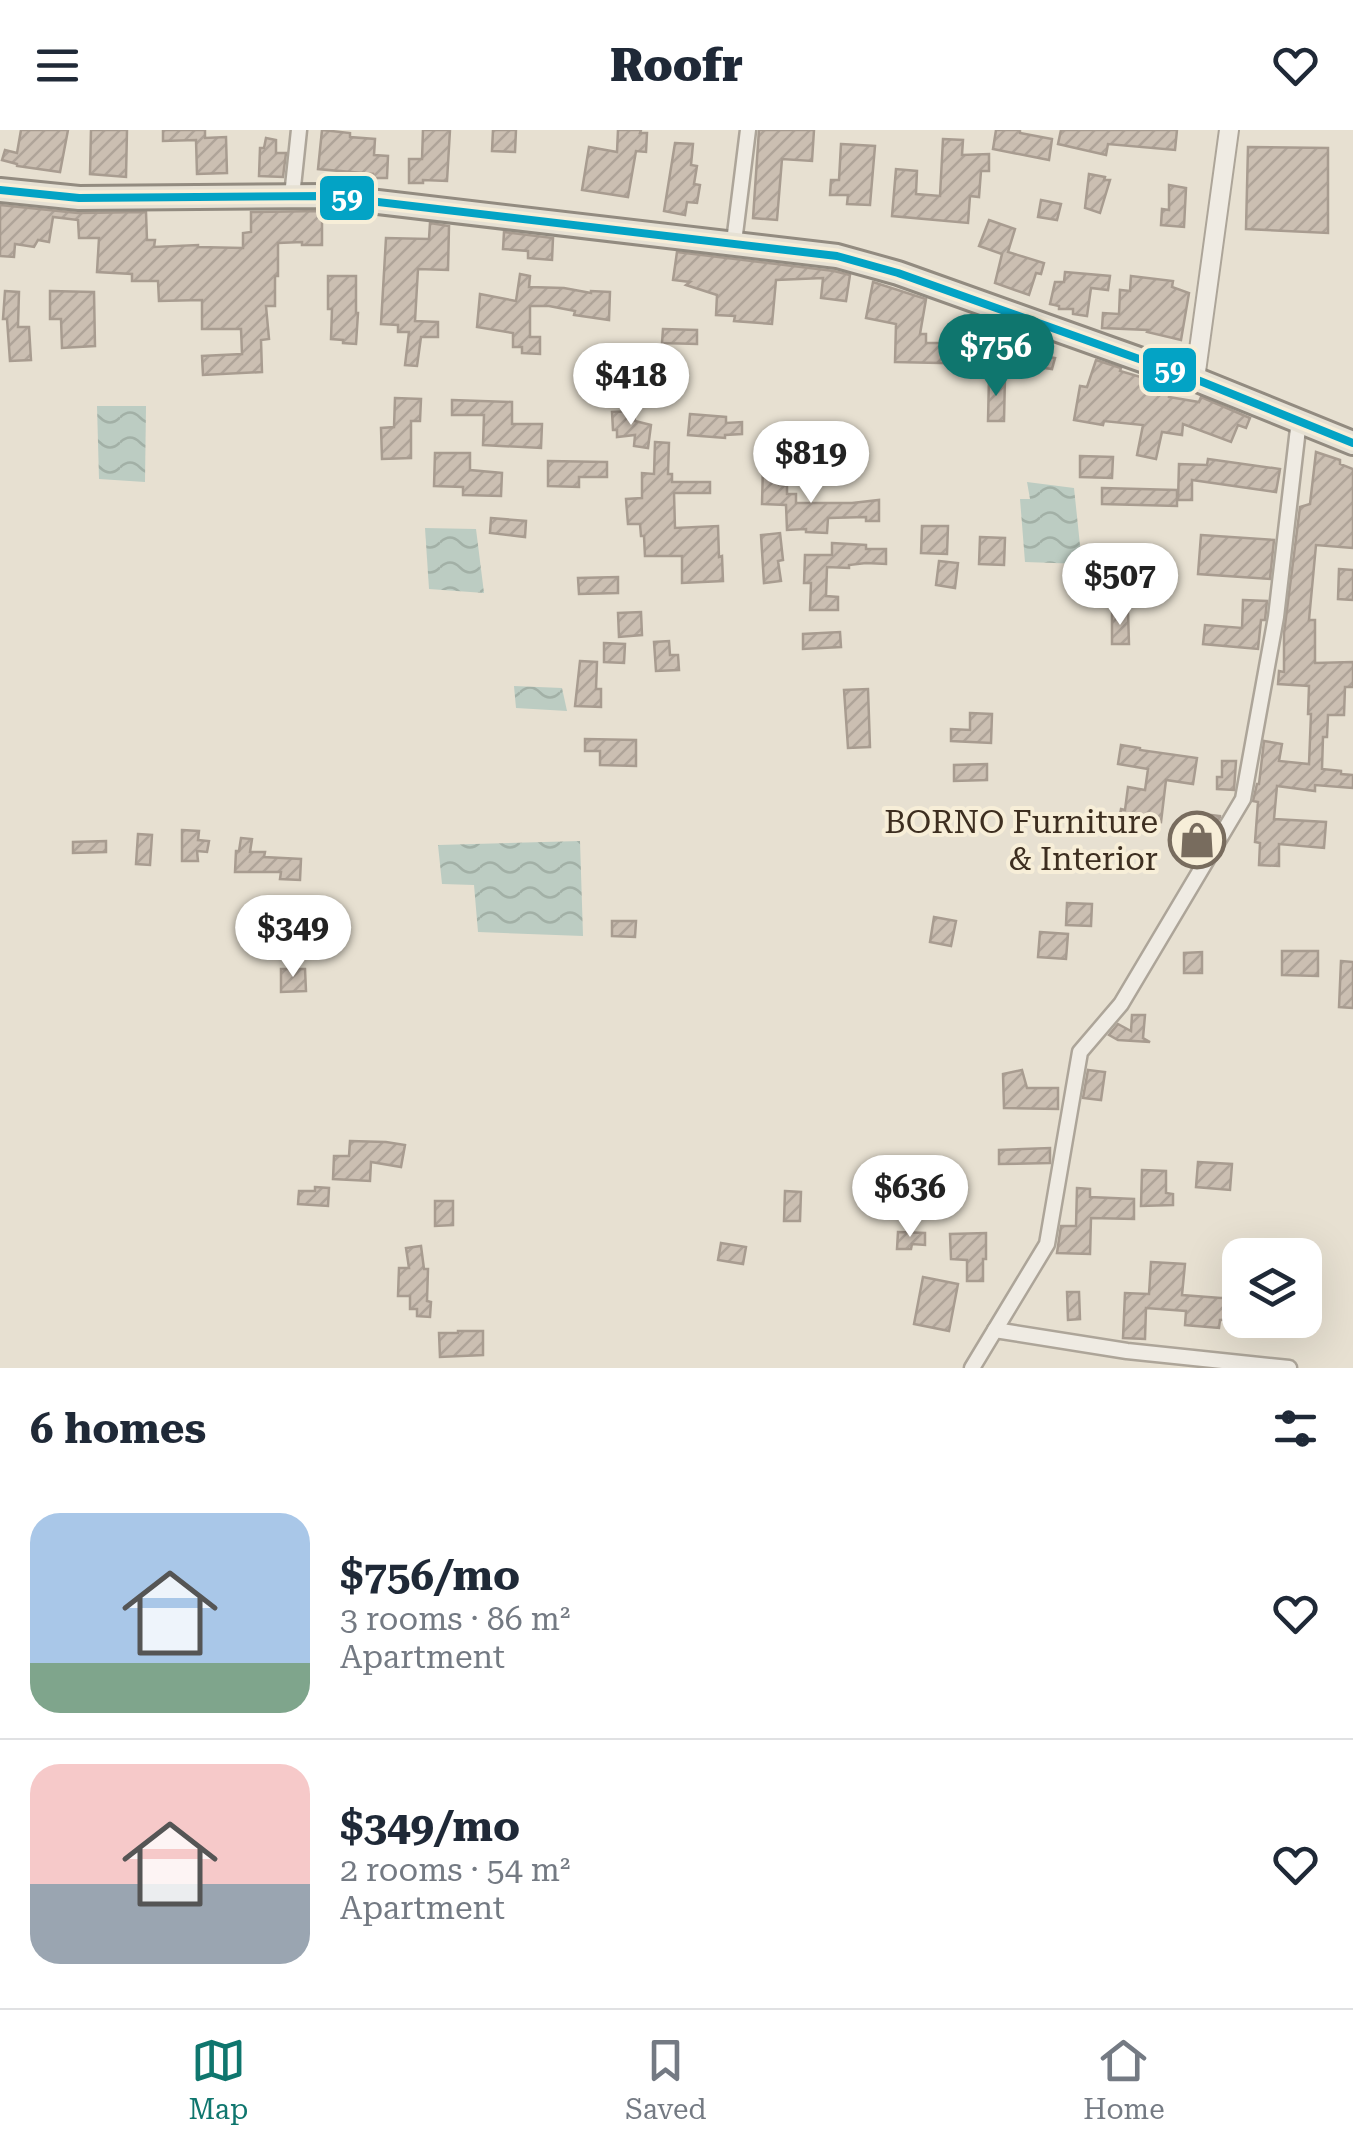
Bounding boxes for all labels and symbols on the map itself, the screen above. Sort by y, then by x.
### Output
line badge: 59 [318,174,376,222]
text: 59 [331,182,363,215]
pin: $756 [937,314,1055,399]
pin: $418 [572,343,690,428]
line badge: 59 [1141,346,1198,394]
text: 59 [1154,354,1186,387]
pin: $819 [752,421,870,506]
pin: $507 [1061,543,1179,628]
place label: BORNO Furniture & Interior [884,803,1158,878]
shop icon: BORNO Furniture & Interior [1167,810,1227,870]
pin: $349 [234,895,352,980]
pin: $636 [851,1155,969,1240]

